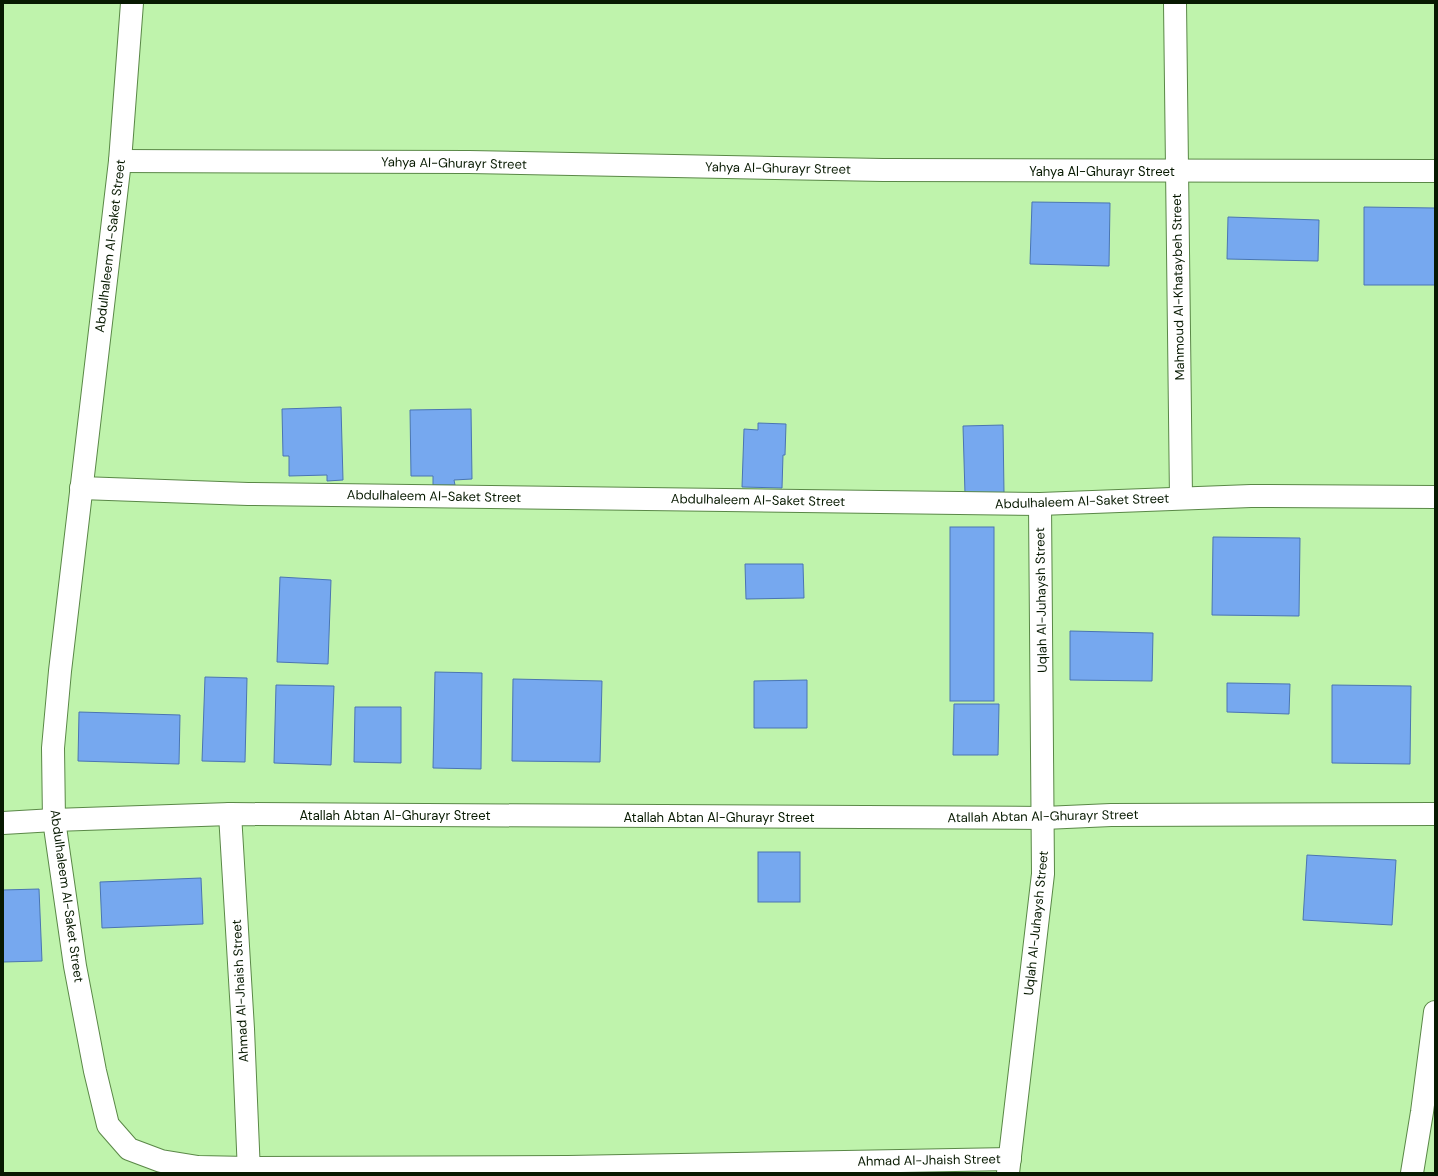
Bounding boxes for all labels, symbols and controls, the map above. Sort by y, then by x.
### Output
street label: Yahya Al-Ghurayr Street [381,153,527,173]
street label: Abdulhaleem Al-Saket Street [91,158,129,334]
street label: Yahya Al-Ghurayr Street [705,158,851,178]
street label: Yahya Al-Ghurayr Street [1029,163,1175,180]
street label: Mahmoud Al-Khataybeh Street [1168,193,1188,381]
street label: Abdulhaleem Al-Saket Street [347,486,521,506]
street label: Abdulhaleem Al-Saket Street [995,489,1169,513]
street label: Abdulhaleem Al-Saket Street [671,490,845,510]
street label: Uqlah Al-Juhaysh Street [1031,527,1051,673]
street label: Atallah Abtan Al-Ghurayr Street [947,806,1139,826]
street label: Atallah Abtan Al-Ghurayr Street [299,807,491,824]
street label: Abdulhaleem Al-Saket Street [46,808,88,984]
street label: Atallah Abtan Al-Ghurayr Street [623,809,815,826]
street label: Uqlah Al-Juhaysh Street [1020,850,1052,996]
street label: Ahmad Al-Jhaish Street [228,919,252,1063]
street label: Ahmad Al-Jhaish Street [857,1150,1001,1170]

